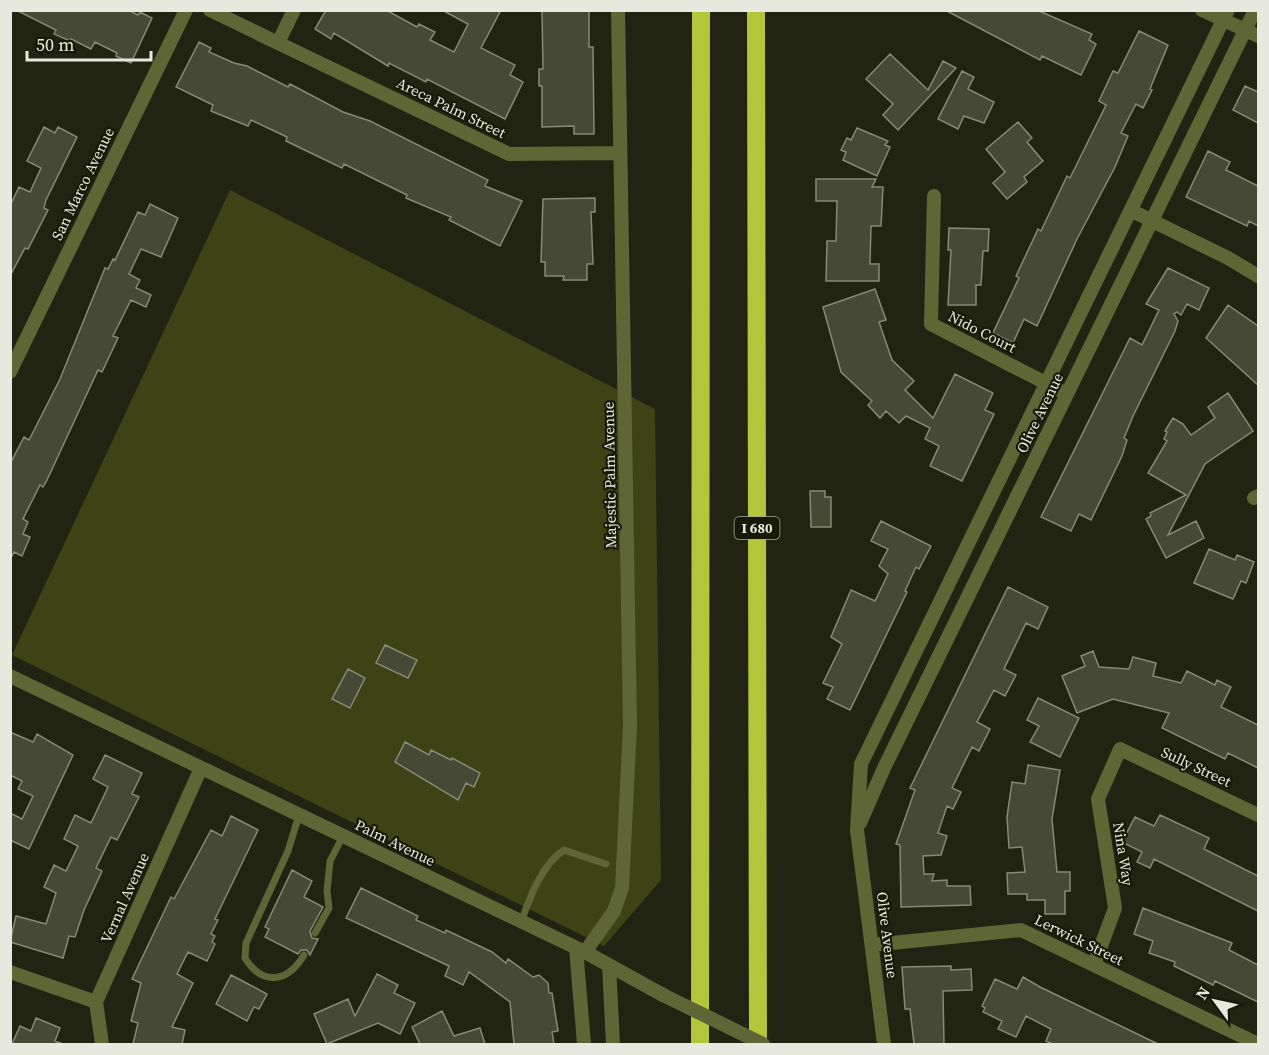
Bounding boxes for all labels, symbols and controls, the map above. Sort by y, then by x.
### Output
scale bar [27,24,152,62]
text: 50 m [36,32,74,57]
street label: Areca Palm Street [393,72,509,143]
street label: San Marco Avenue [46,124,119,244]
street label: Nido Court [945,306,1020,358]
street label: Olive Avenue [1011,369,1068,456]
street label: Majestic Palm Avenue [598,401,621,548]
road number: I 680 [734,517,780,539]
street label: Sully Street [1158,741,1235,792]
street label: Palm Avenue [351,814,439,871]
street label: Nina Way [1108,821,1139,887]
street label: Vernal Avenue [95,849,154,946]
street label: Olive Avenue [872,890,903,980]
street label: Lerwick Street [1031,909,1127,970]
north arrow [1185,971,1245,1031]
text: N [1190,982,1215,1004]

